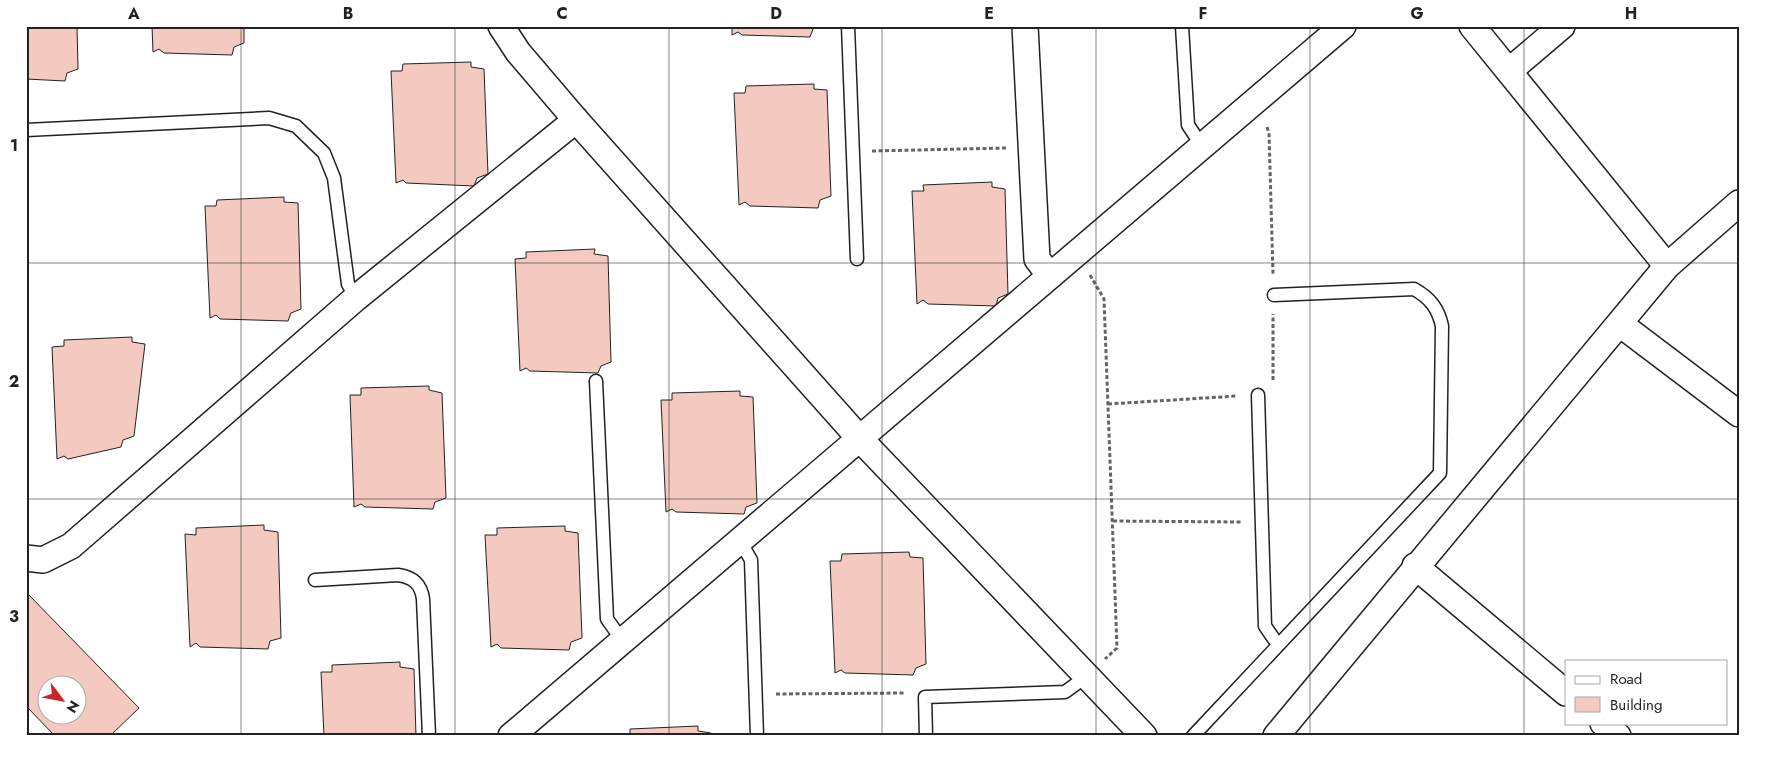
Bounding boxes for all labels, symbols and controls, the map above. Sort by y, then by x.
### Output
text: A [127,2,140,25]
text: B [343,2,353,25]
text: C [556,2,568,25]
text: D [770,2,782,25]
text: E [984,2,994,25]
text: F [1199,2,1207,25]
text: G [1410,2,1424,25]
text: H [1625,2,1637,25]
text: 1 [10,134,18,157]
text: 2 [9,370,19,393]
text: 3 [9,605,19,628]
legend [1565,660,1728,724]
text: Road [1610,668,1642,690]
north arrow [38,674,88,724]
text: Building [1610,694,1662,716]
text: N [62,697,84,717]

